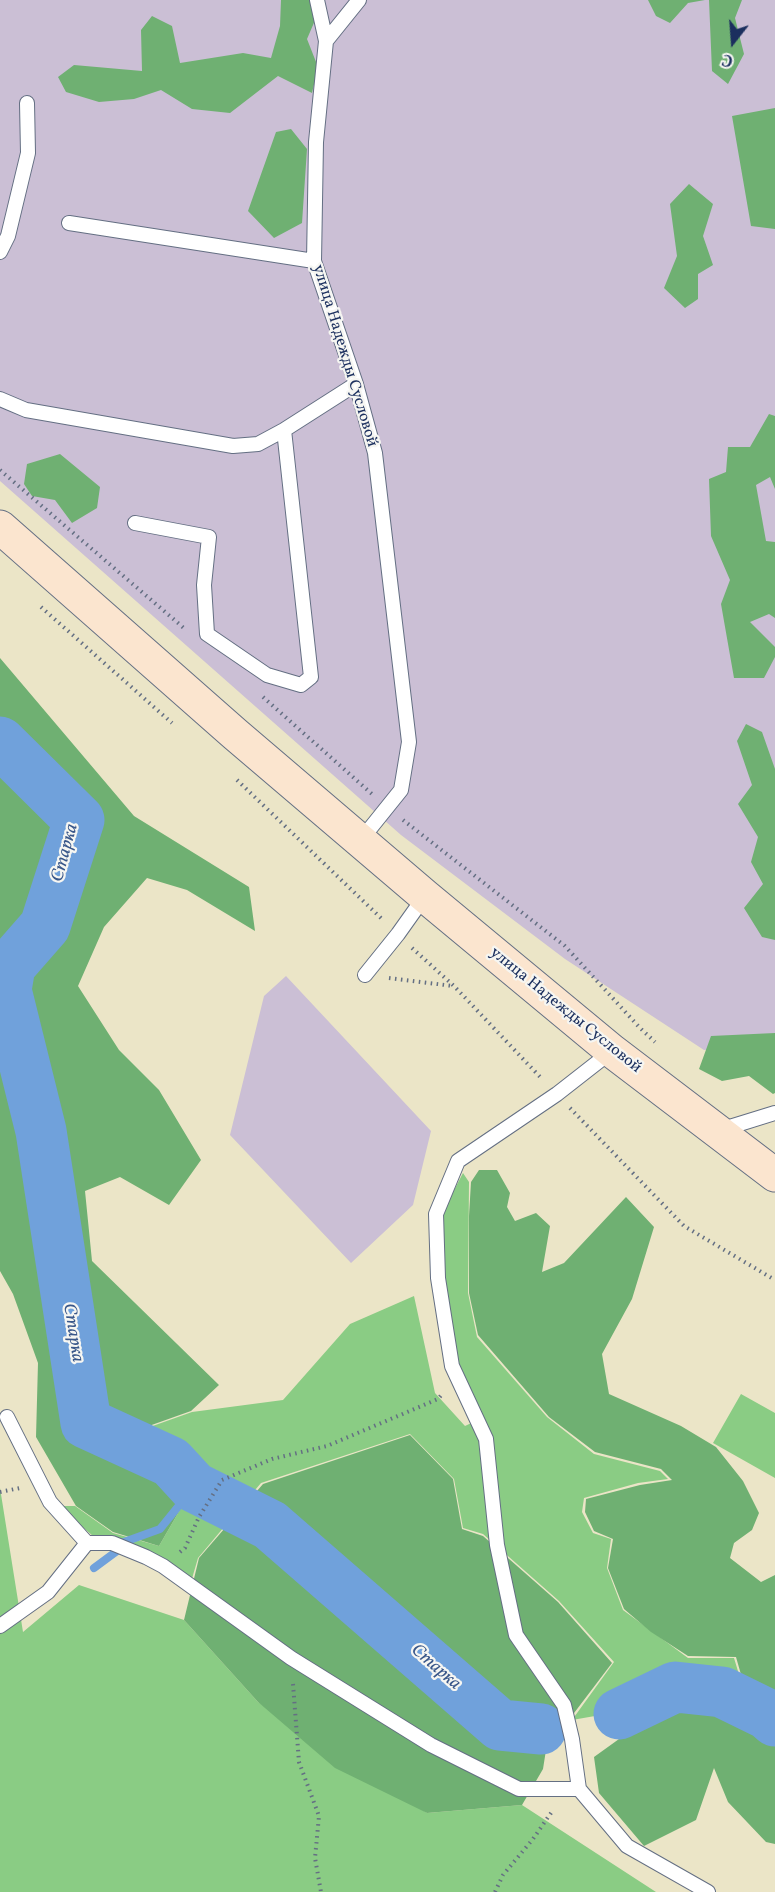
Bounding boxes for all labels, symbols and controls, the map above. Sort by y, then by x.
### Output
north arrow [703,12,763,72]
text: С [720,47,736,71]
street label: улица Надежды Сусловой [307,262,381,450]
water label: Старка [48,822,84,884]
street label: улица Надежды Сусловой [485,944,645,1078]
water label: Старка [57,1302,87,1364]
water label: Старка [406,1640,464,1696]

